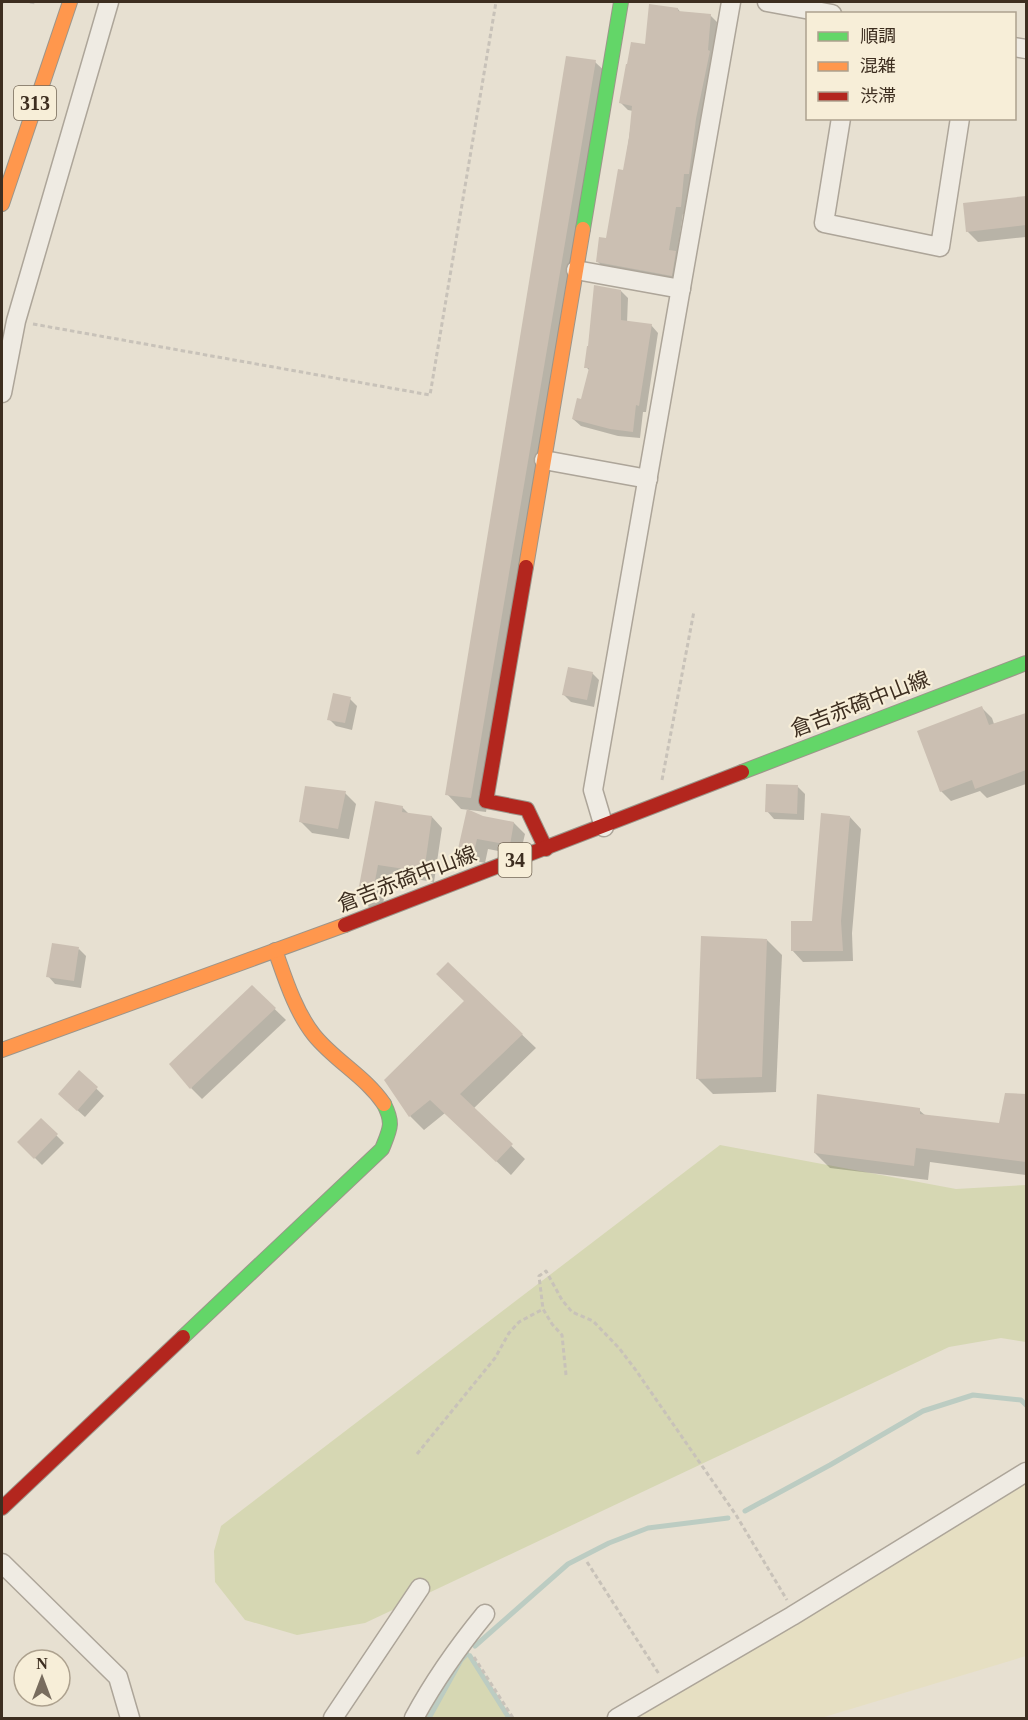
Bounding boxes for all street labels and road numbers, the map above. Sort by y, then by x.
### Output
road number: 313 [14,86,56,120]
street label: 倉吉赤碕中山線 [787,666,933,742]
street label: 倉吉赤碕中山線 [334,841,480,917]
road number: 34 [498,843,532,877]

